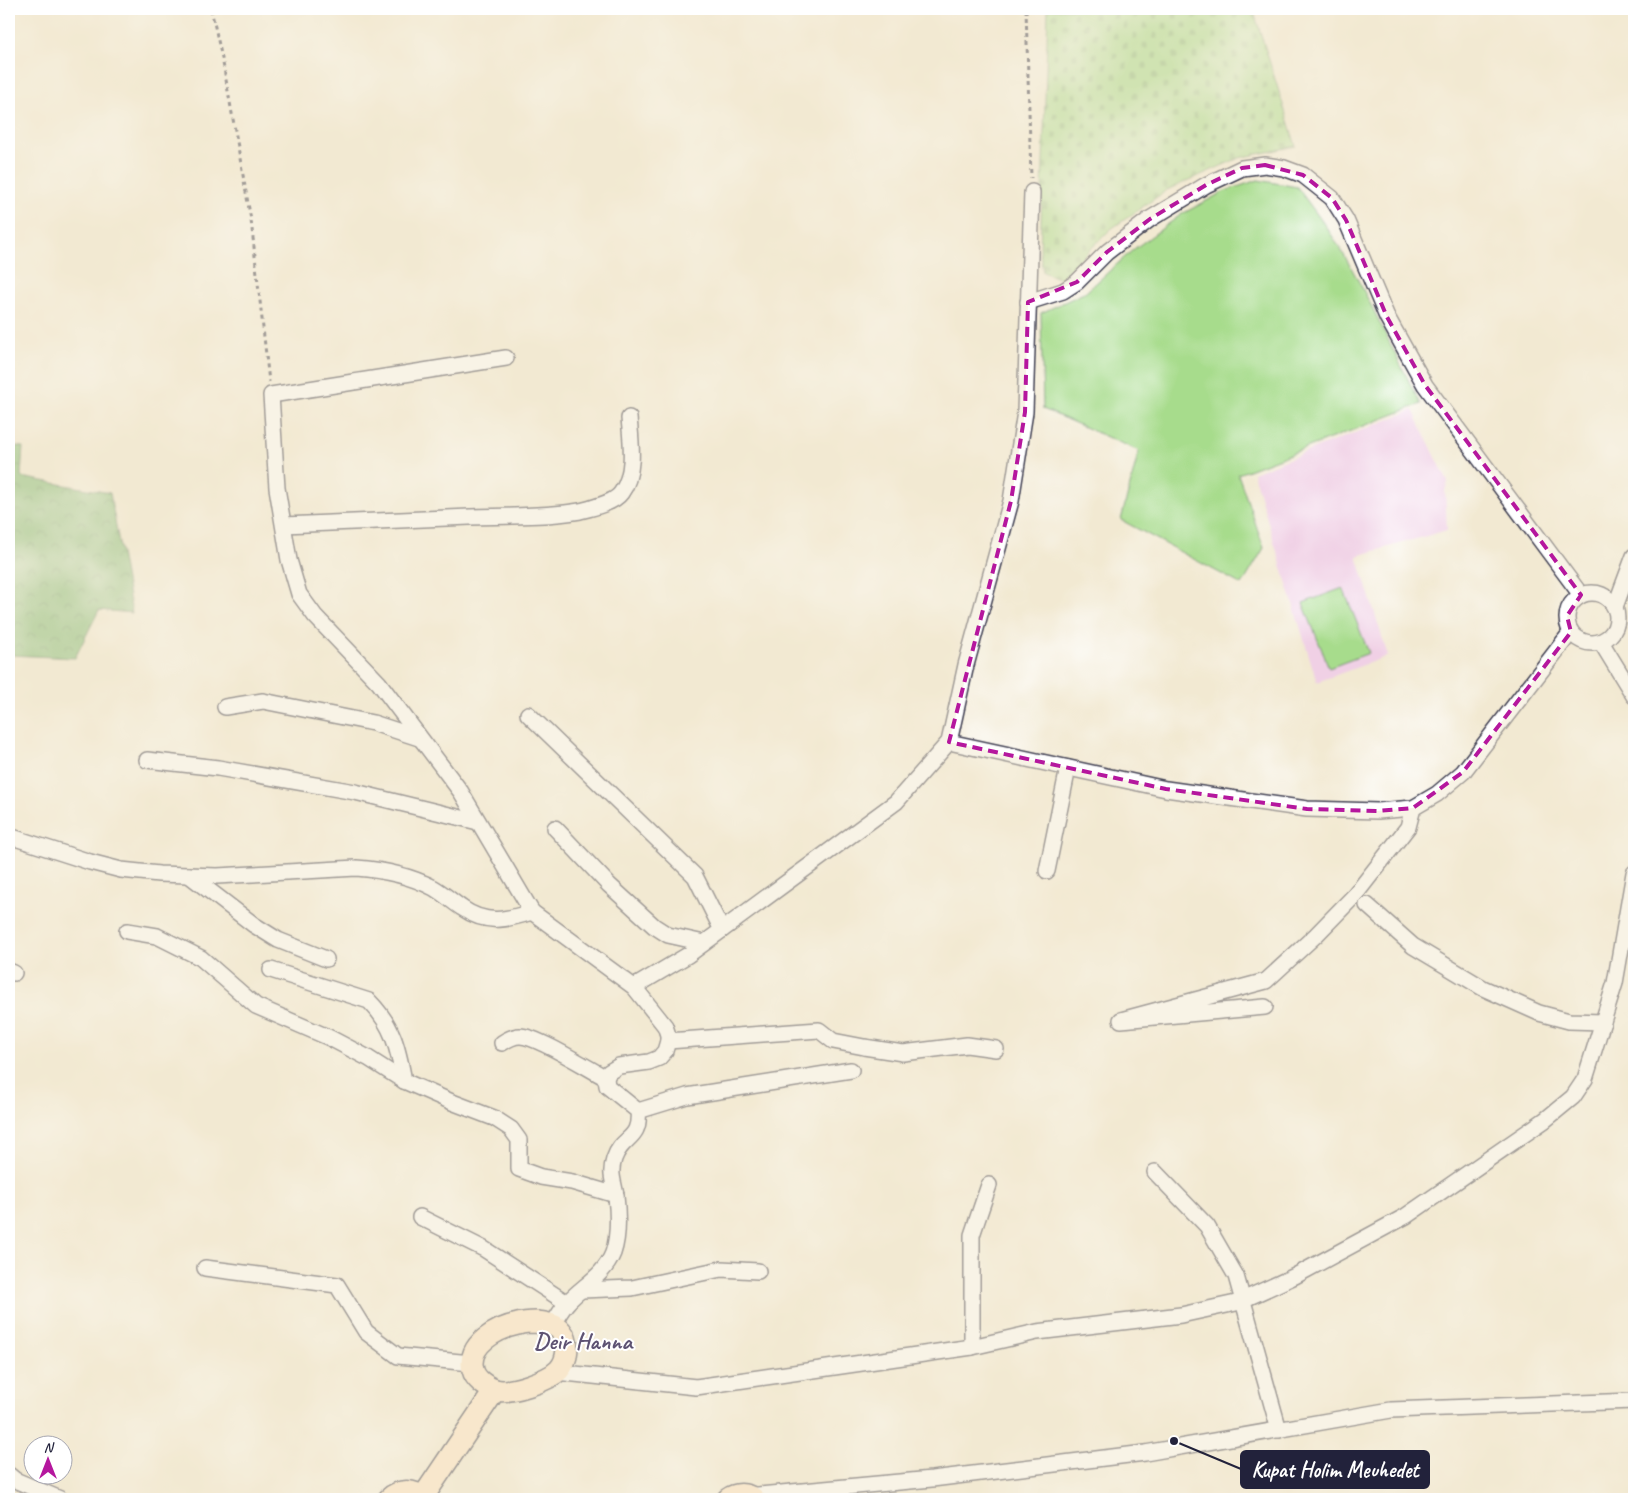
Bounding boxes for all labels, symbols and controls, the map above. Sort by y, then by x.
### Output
district label: Deir Hanna [534,1326,634,1356]
north arrow [22,1436,72,1486]
text: N [44,1439,55,1456]
callout: Kupat Holim Meuhedet [1241,1451,1429,1488]
text: Kupat Holim Meuhedet [1251,1456,1421,1484]

